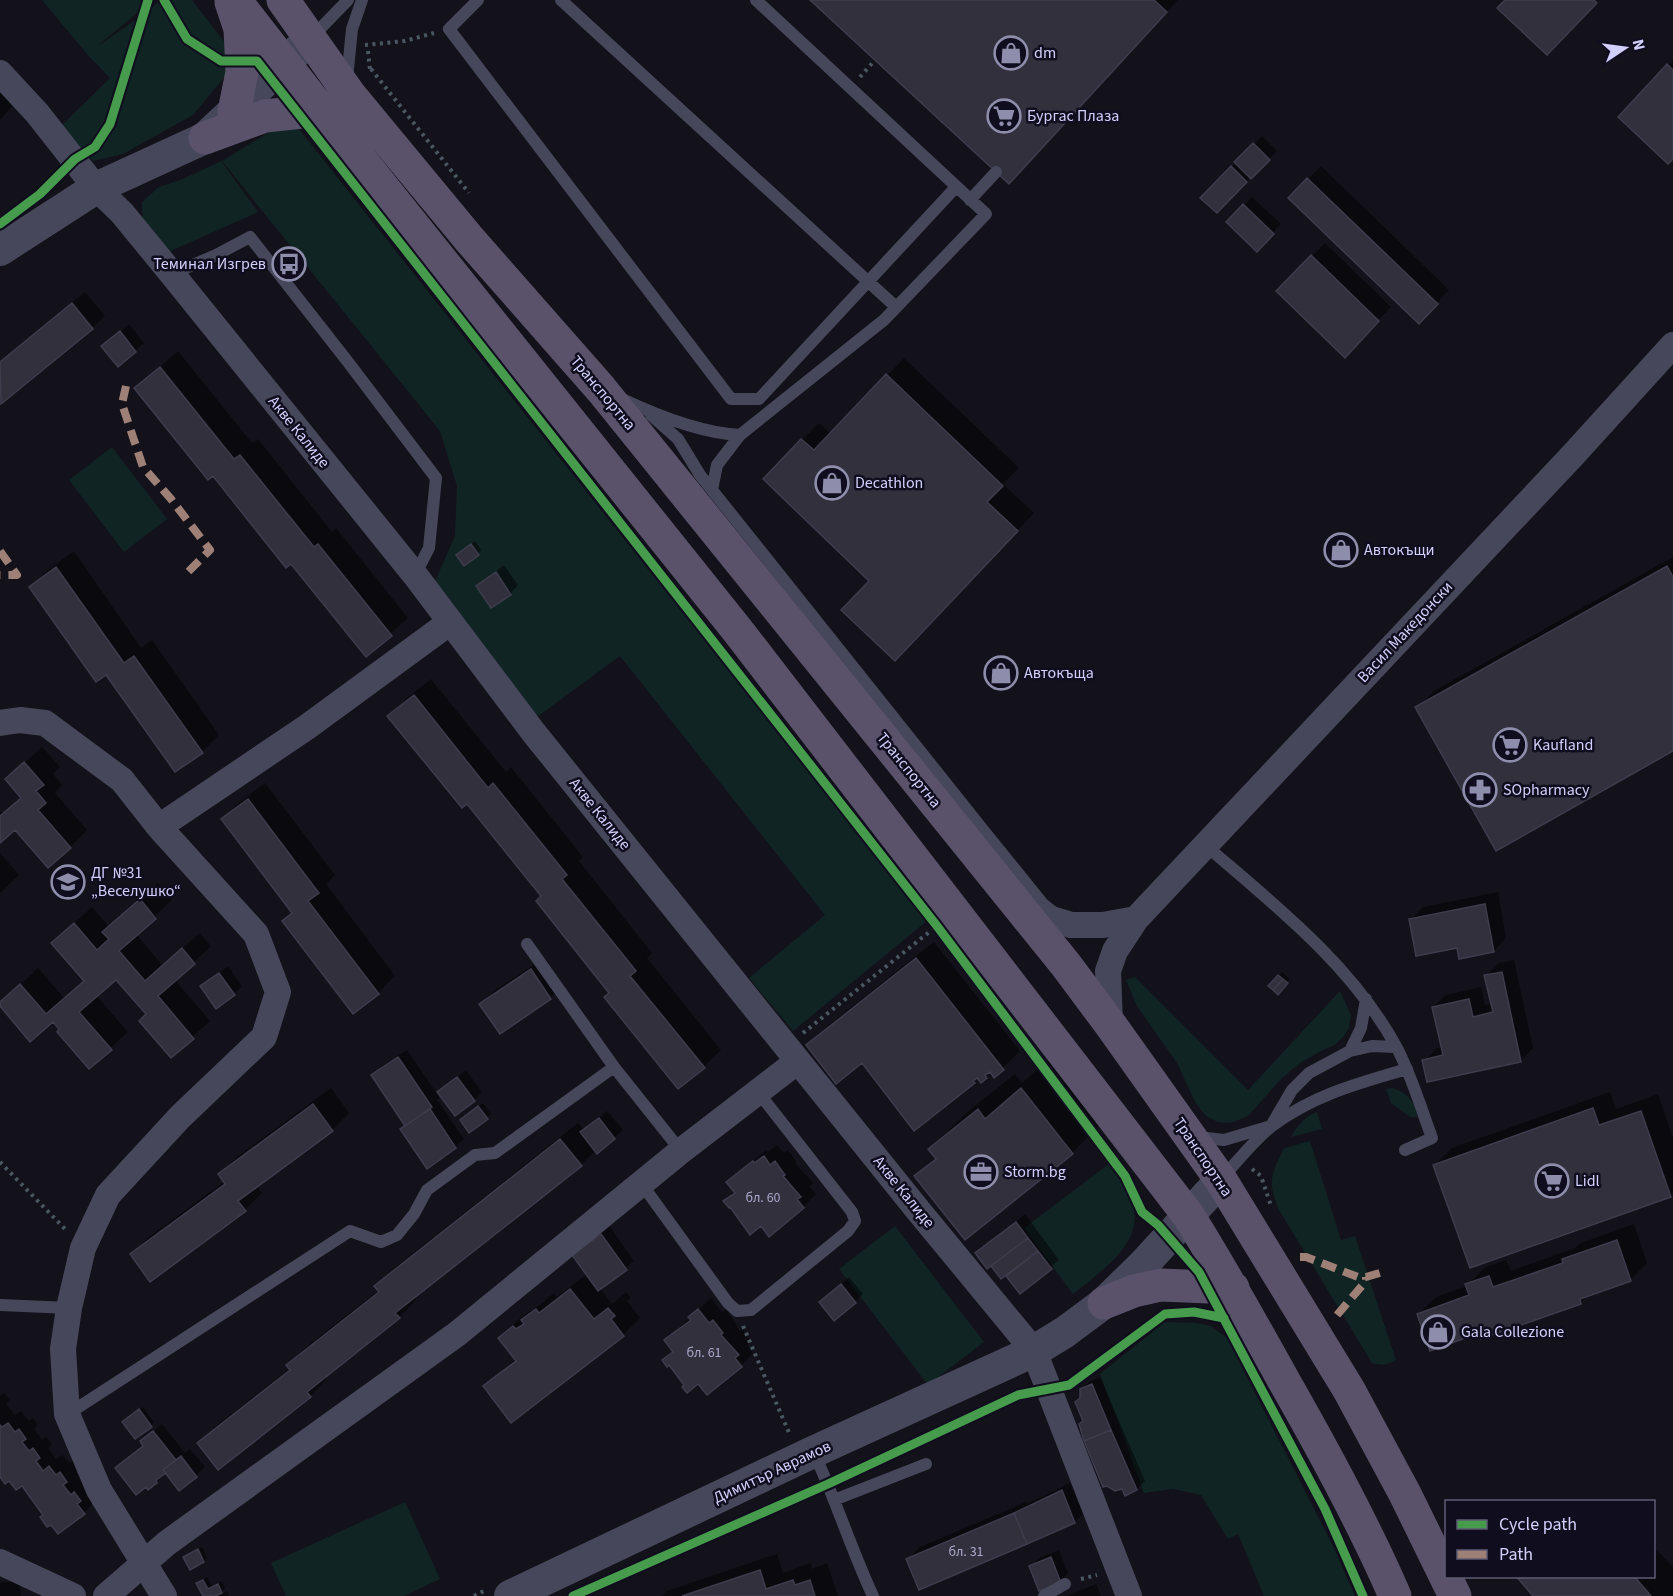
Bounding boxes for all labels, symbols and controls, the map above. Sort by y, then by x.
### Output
north arrow [1595,18,1655,78]
shop icon: dm [993,35,1029,71]
text: N [1627,37,1651,53]
place label: dm [1034,42,1056,64]
supermarket icon: Бургас Плаза [986,98,1022,134]
place label: Бургас Плаза [1027,105,1119,127]
bus stop icon: Теминал Изгрев [271,246,307,282]
place label: Теминал Изгрев [153,253,266,275]
street label: Транспортна [565,351,641,435]
street label: Акве Калиде [263,391,335,473]
shop icon: Decathlon [814,465,850,501]
place label: Decathlon [855,472,923,494]
shop icon: Автокъщи [1323,532,1359,568]
place label: Автокъщи [1364,539,1435,561]
street label: Васил Македонски [1352,577,1458,687]
shop icon: Автокъща [983,655,1019,691]
place label: Автокъща [1024,662,1094,684]
supermarket icon: Kaufland [1492,727,1528,763]
street label: Транспортна [872,728,946,812]
place label: Kaufland [1533,734,1593,756]
pharmacy icon: SOpharmacy [1462,772,1498,808]
street label: Акве Калиде [564,773,636,855]
place label: SOpharmacy [1503,779,1590,801]
place label: ДГ №31 „Веселушко“ [91,862,181,902]
school or university icon: ДГ №31 „Веселушко“ [50,864,86,900]
street label: Транспортна [1168,1113,1238,1201]
street label: Акве Калиде [868,1151,940,1233]
office icon: Storm.bg [963,1154,999,1190]
place label: Storm.bg [1004,1161,1066,1183]
supermarket icon: Lidl [1534,1163,1570,1199]
place label: Lidl [1575,1170,1600,1192]
house number: бл. 60 [745,1188,781,1208]
shop icon: Gala Collezione [1420,1314,1456,1350]
place label: Gala Collezione [1461,1321,1564,1343]
house number: бл. 61 [686,1343,722,1363]
street label: Димитър Аврамов [709,1435,835,1509]
legend [1445,1500,1655,1578]
text: Cycle path [1499,1512,1577,1537]
house number: бл. 31 [948,1542,984,1562]
text: Path [1499,1542,1533,1567]

